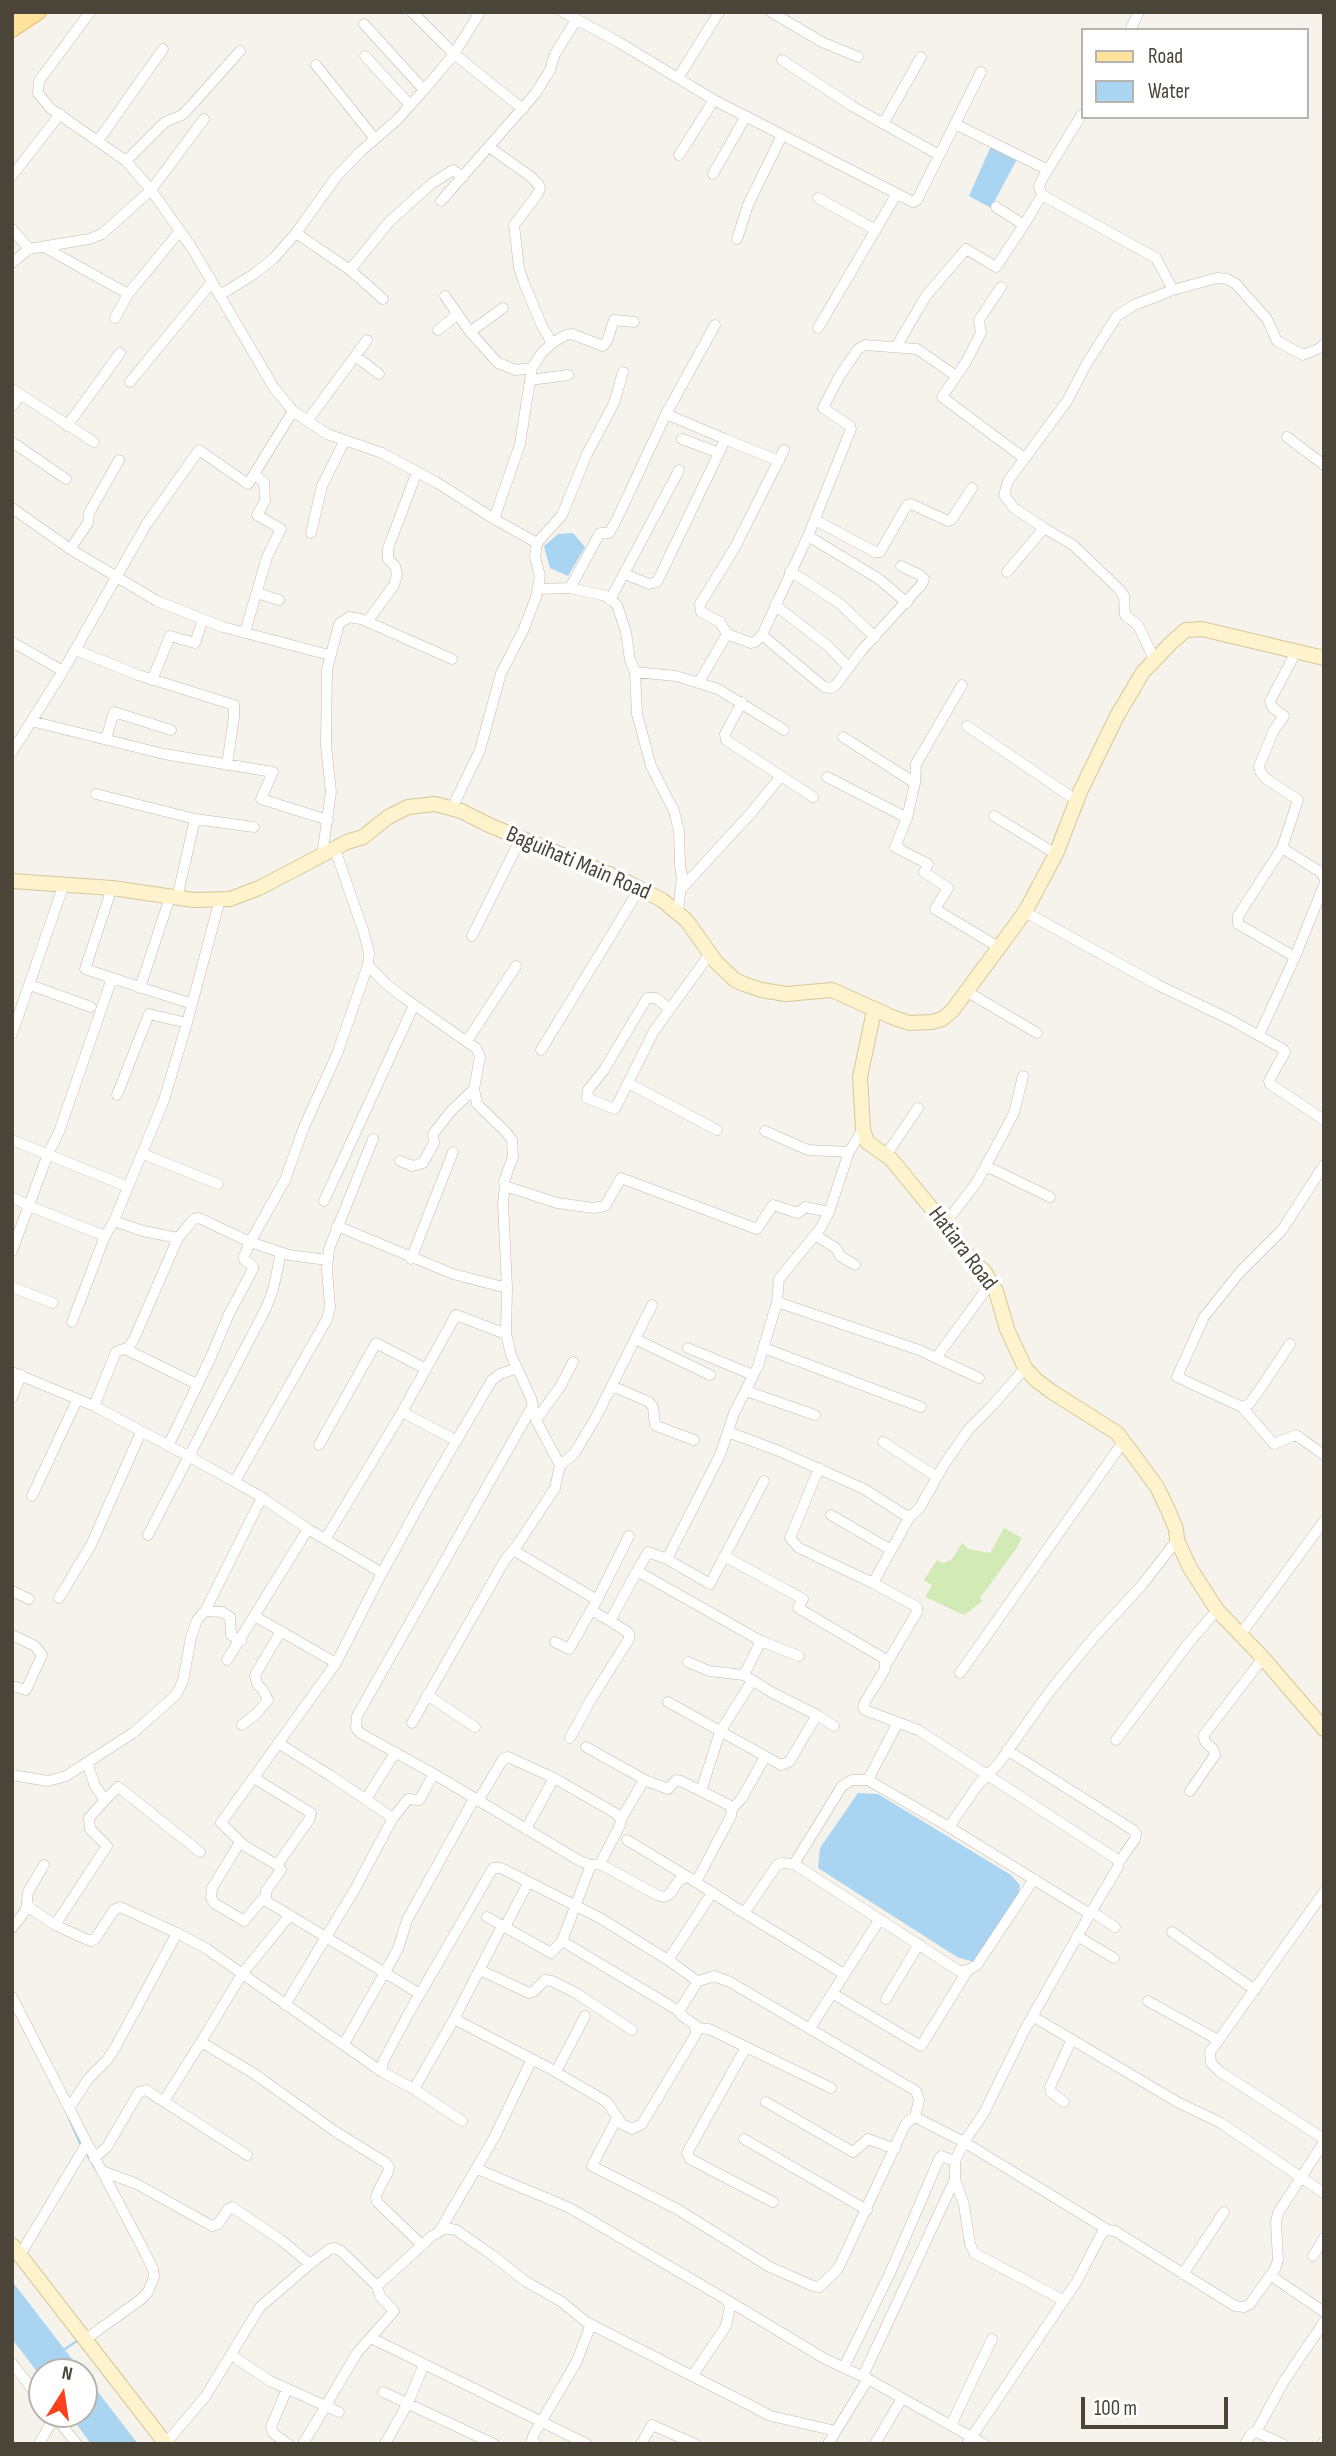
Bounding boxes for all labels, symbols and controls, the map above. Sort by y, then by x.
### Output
legend [1080,28,1308,119]
text: Road [1148,44,1183,69]
text: Water [1148,79,1190,104]
street label: Baguihati Main Road [502,821,654,907]
street label: Hatiara Road [922,1202,1002,1296]
north arrow [28,2358,98,2428]
text: N [60,2362,74,2386]
scale bar [1084,2382,1231,2426]
text: 100 m [1094,2396,1137,2421]

